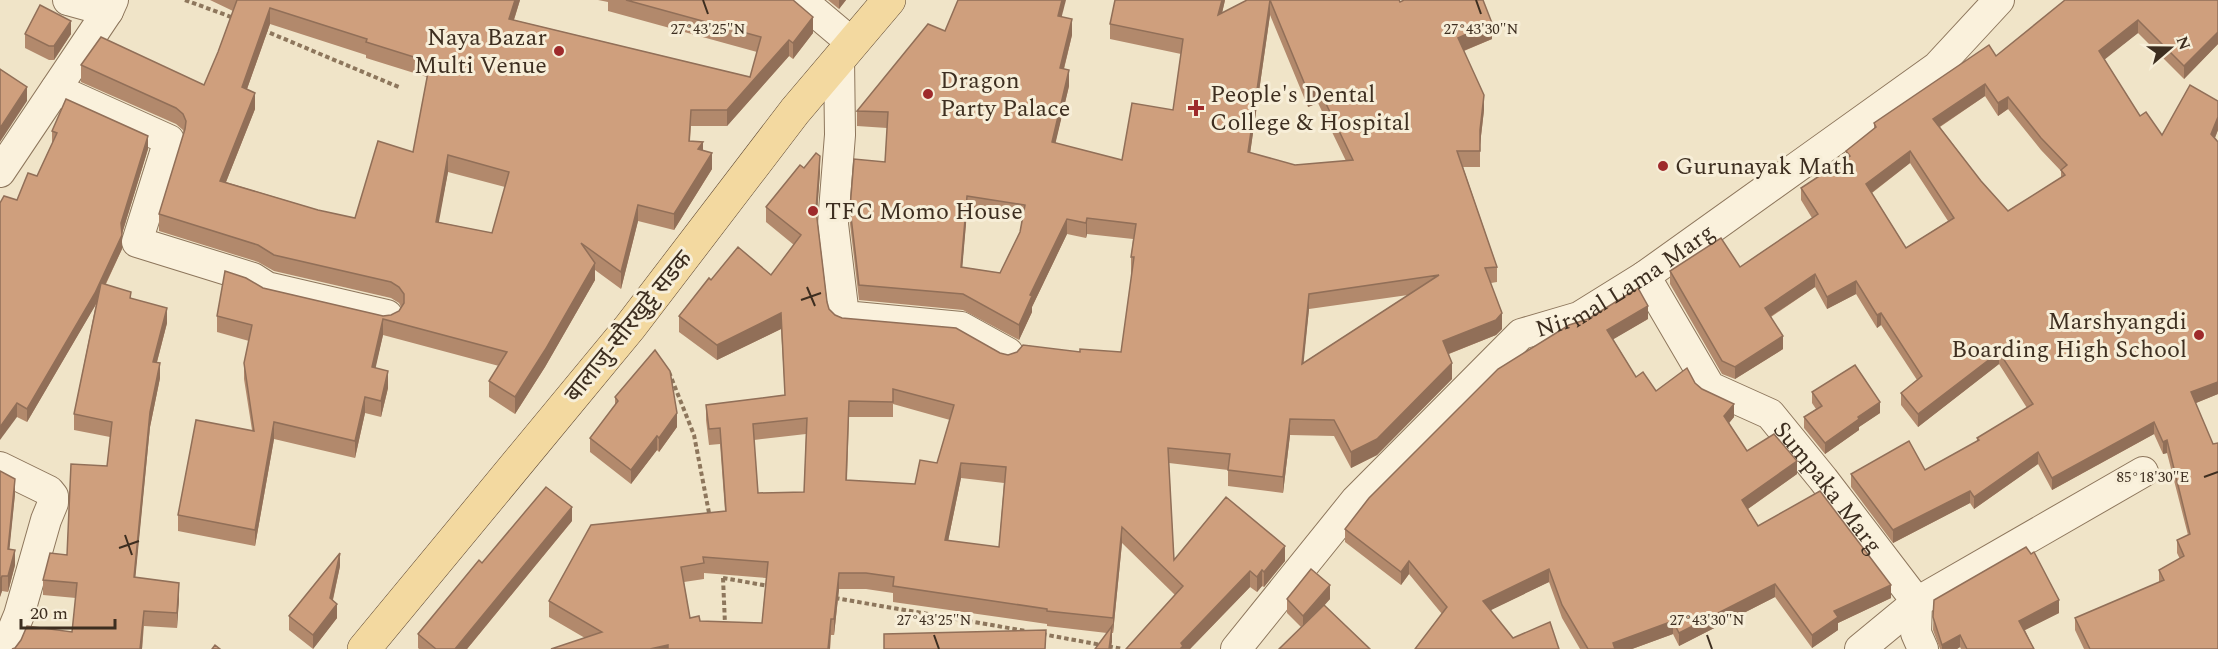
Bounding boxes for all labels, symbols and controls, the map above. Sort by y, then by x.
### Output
text: 27°43'25"N [671,18,746,41]
text: 27°43'30"N [1444,18,1519,41]
north arrow [2140,18,2200,78]
place label: Naya Bazar Multi Venue [414,20,547,84]
text: N [2170,33,2197,53]
marker: Naya Bazar Multi Venue [552,44,566,58]
place label: Dragon Party Palace [940,63,1070,127]
place label: People's Dental College & Hospital [1210,77,1410,141]
marker: Dragon Party Palace [921,87,935,101]
marker: People's Dental College & Hospital [1187,99,1205,117]
place label: Gurunayak Math [1675,149,1855,185]
marker: Gurunayak Math [1656,159,1670,173]
place label: TFC Momo House [825,194,1023,230]
marker: TFC Momo House [806,204,820,218]
street label: Nirmal Lama Marg [1531,215,1722,348]
street label: बालाजु-सौरखुट्टे सडक [556,242,702,410]
place label: Marshyangdi Boarding High School [1951,304,2187,368]
marker: Marshyangdi Boarding High School [2192,328,2206,342]
street label: Sumpaka Marg [1764,414,1891,562]
text: 85°18'30"E [2117,466,2189,489]
scale bar [21,592,116,630]
text: 20 m [30,600,68,627]
text: 27°43'25"N [897,609,972,632]
text: 27°43'30"N [1670,609,1745,632]

